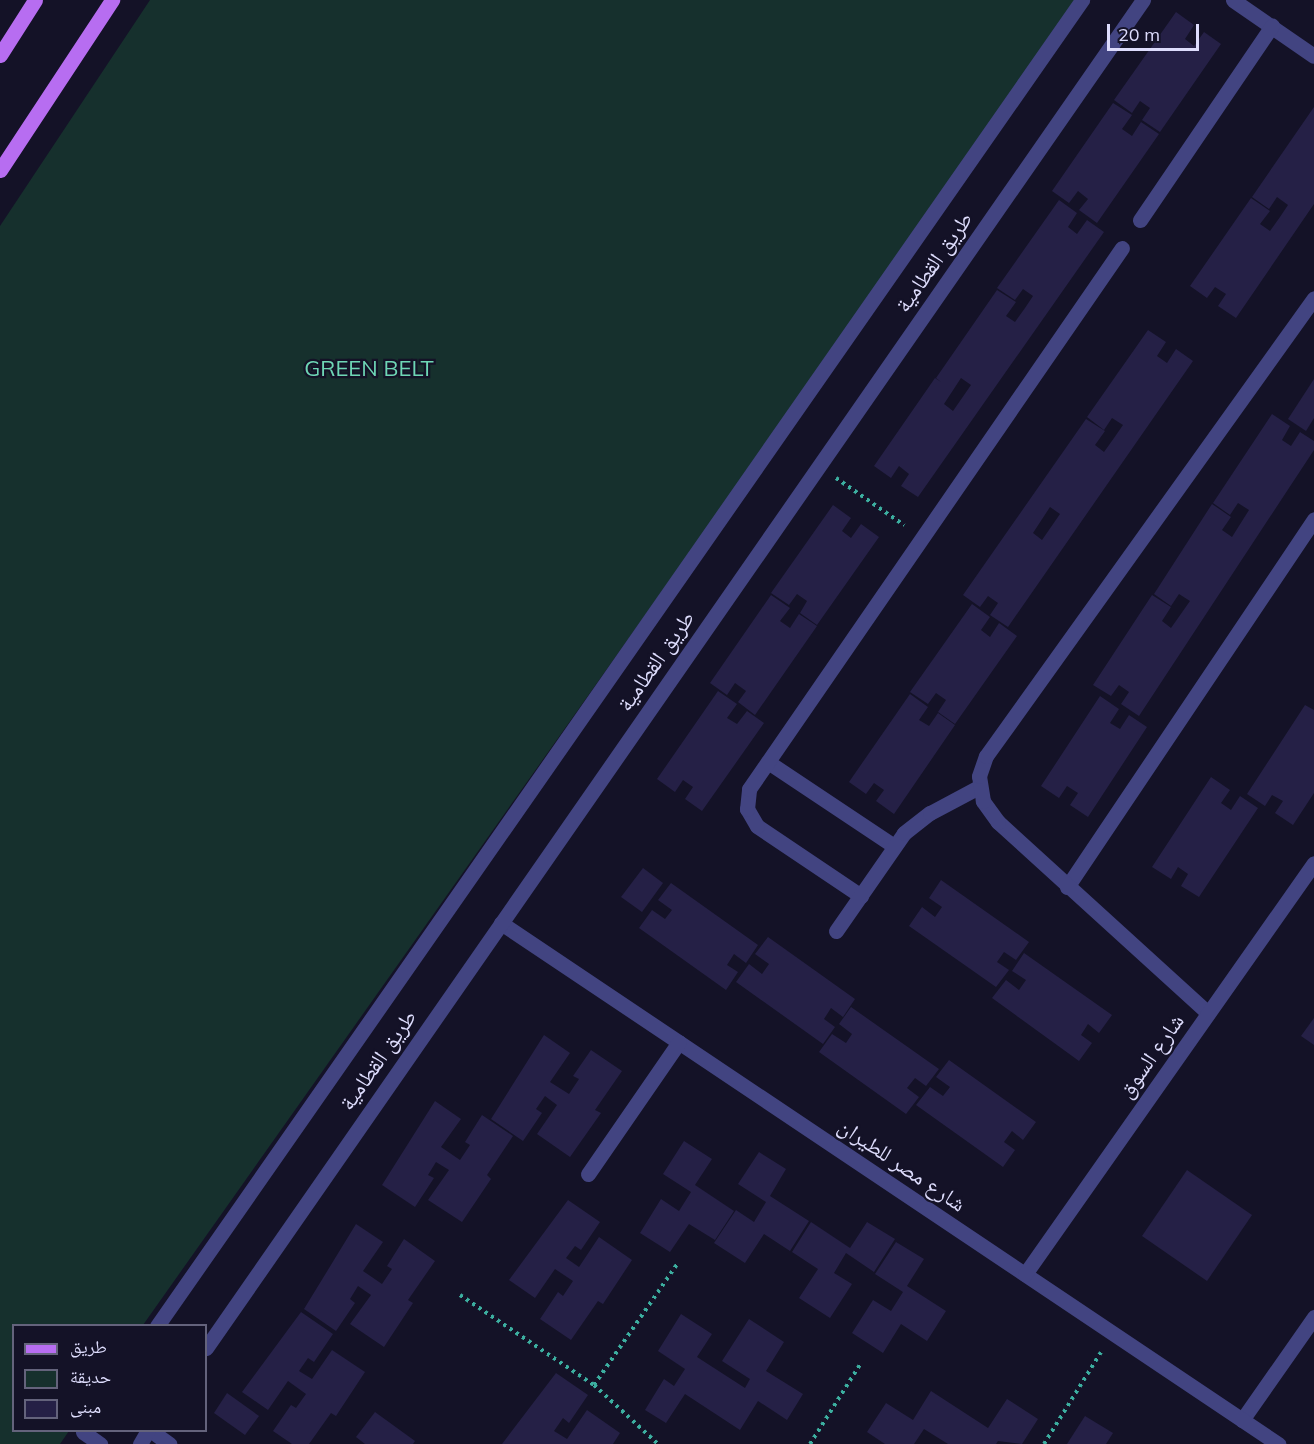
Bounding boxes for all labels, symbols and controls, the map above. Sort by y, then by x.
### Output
scale bar [1110,12,1202,50]
text: 20 m [1118,23,1160,46]
street label: طريق القطامية [890,207,978,317]
park label: GREEN BELT [304,356,434,382]
street label: طريق القطامية [612,606,700,716]
street label: طريق القطامية [334,1005,422,1115]
street label: شارع السوق [1112,1009,1190,1103]
street label: شارع مصر للطيران [833,1113,971,1217]
legend [12,1324,207,1432]
text: طريق [70,1335,107,1358]
text: حديقة [70,1365,111,1388]
text: مبنى [70,1395,101,1418]

